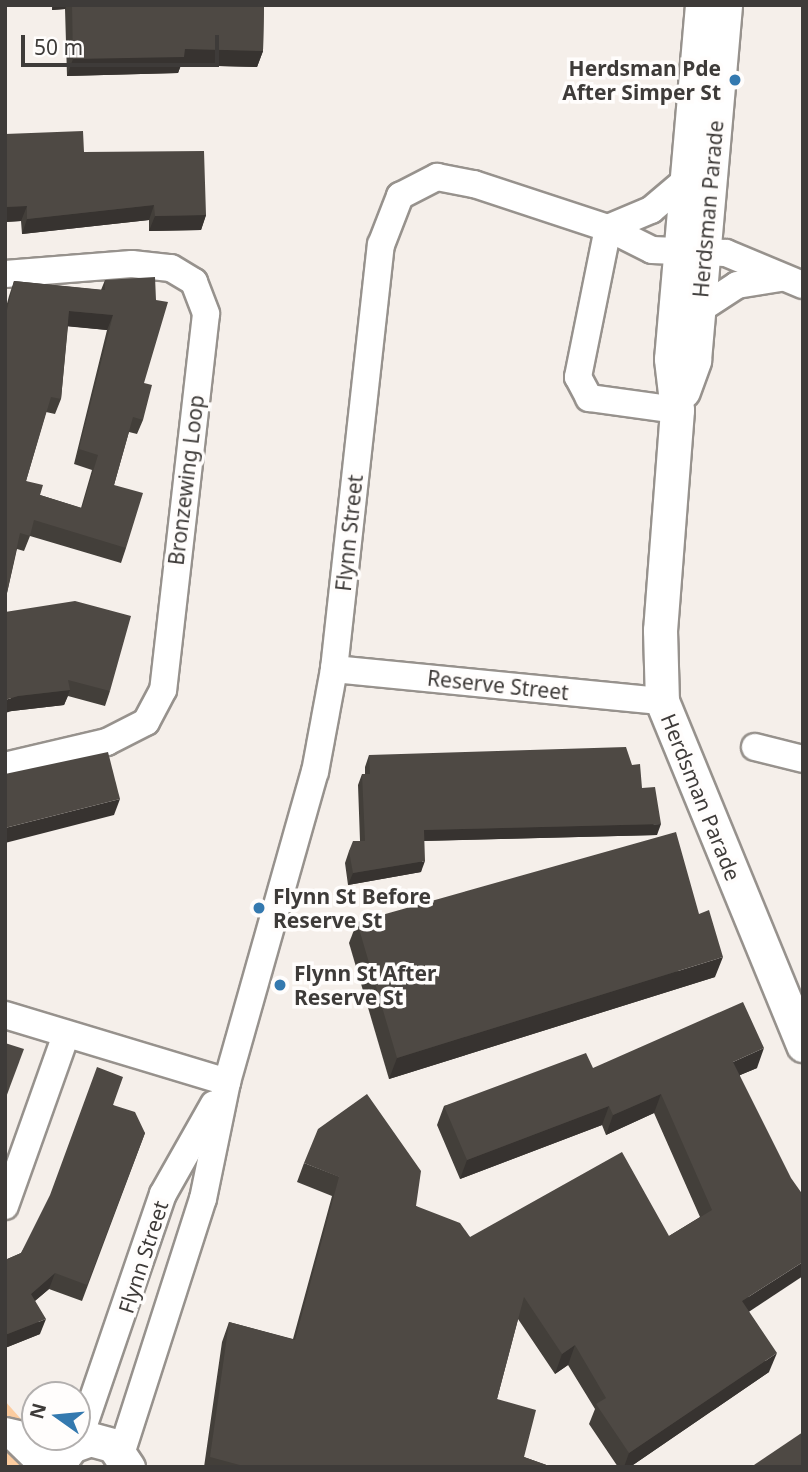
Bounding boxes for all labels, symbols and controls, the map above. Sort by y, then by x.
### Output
scale bar [24,21,222,65]
text: 50 m [34,33,83,61]
place label: Herdsman Pde After Simper St [562,55,721,105]
marker: Herdsman Pde After Simper St [727,72,743,88]
street label: Herdsman Parade [688,119,728,299]
street label: Bronzewing Loop [163,393,209,567]
street label: Flynn Street [330,473,368,593]
street label: Reserve Street [426,665,570,705]
street label: Herdsman Parade [656,710,746,884]
place label: Flynn St Before Reserve St [273,883,431,933]
marker: Flynn St Before Reserve St [251,900,267,916]
place label: Flynn St After Reserve St [294,960,436,1010]
marker: Flynn St After Reserve St [272,977,288,993]
street label: Flynn Street [113,1197,173,1317]
north arrow [21,1381,91,1451]
text: N [23,1400,52,1422]

